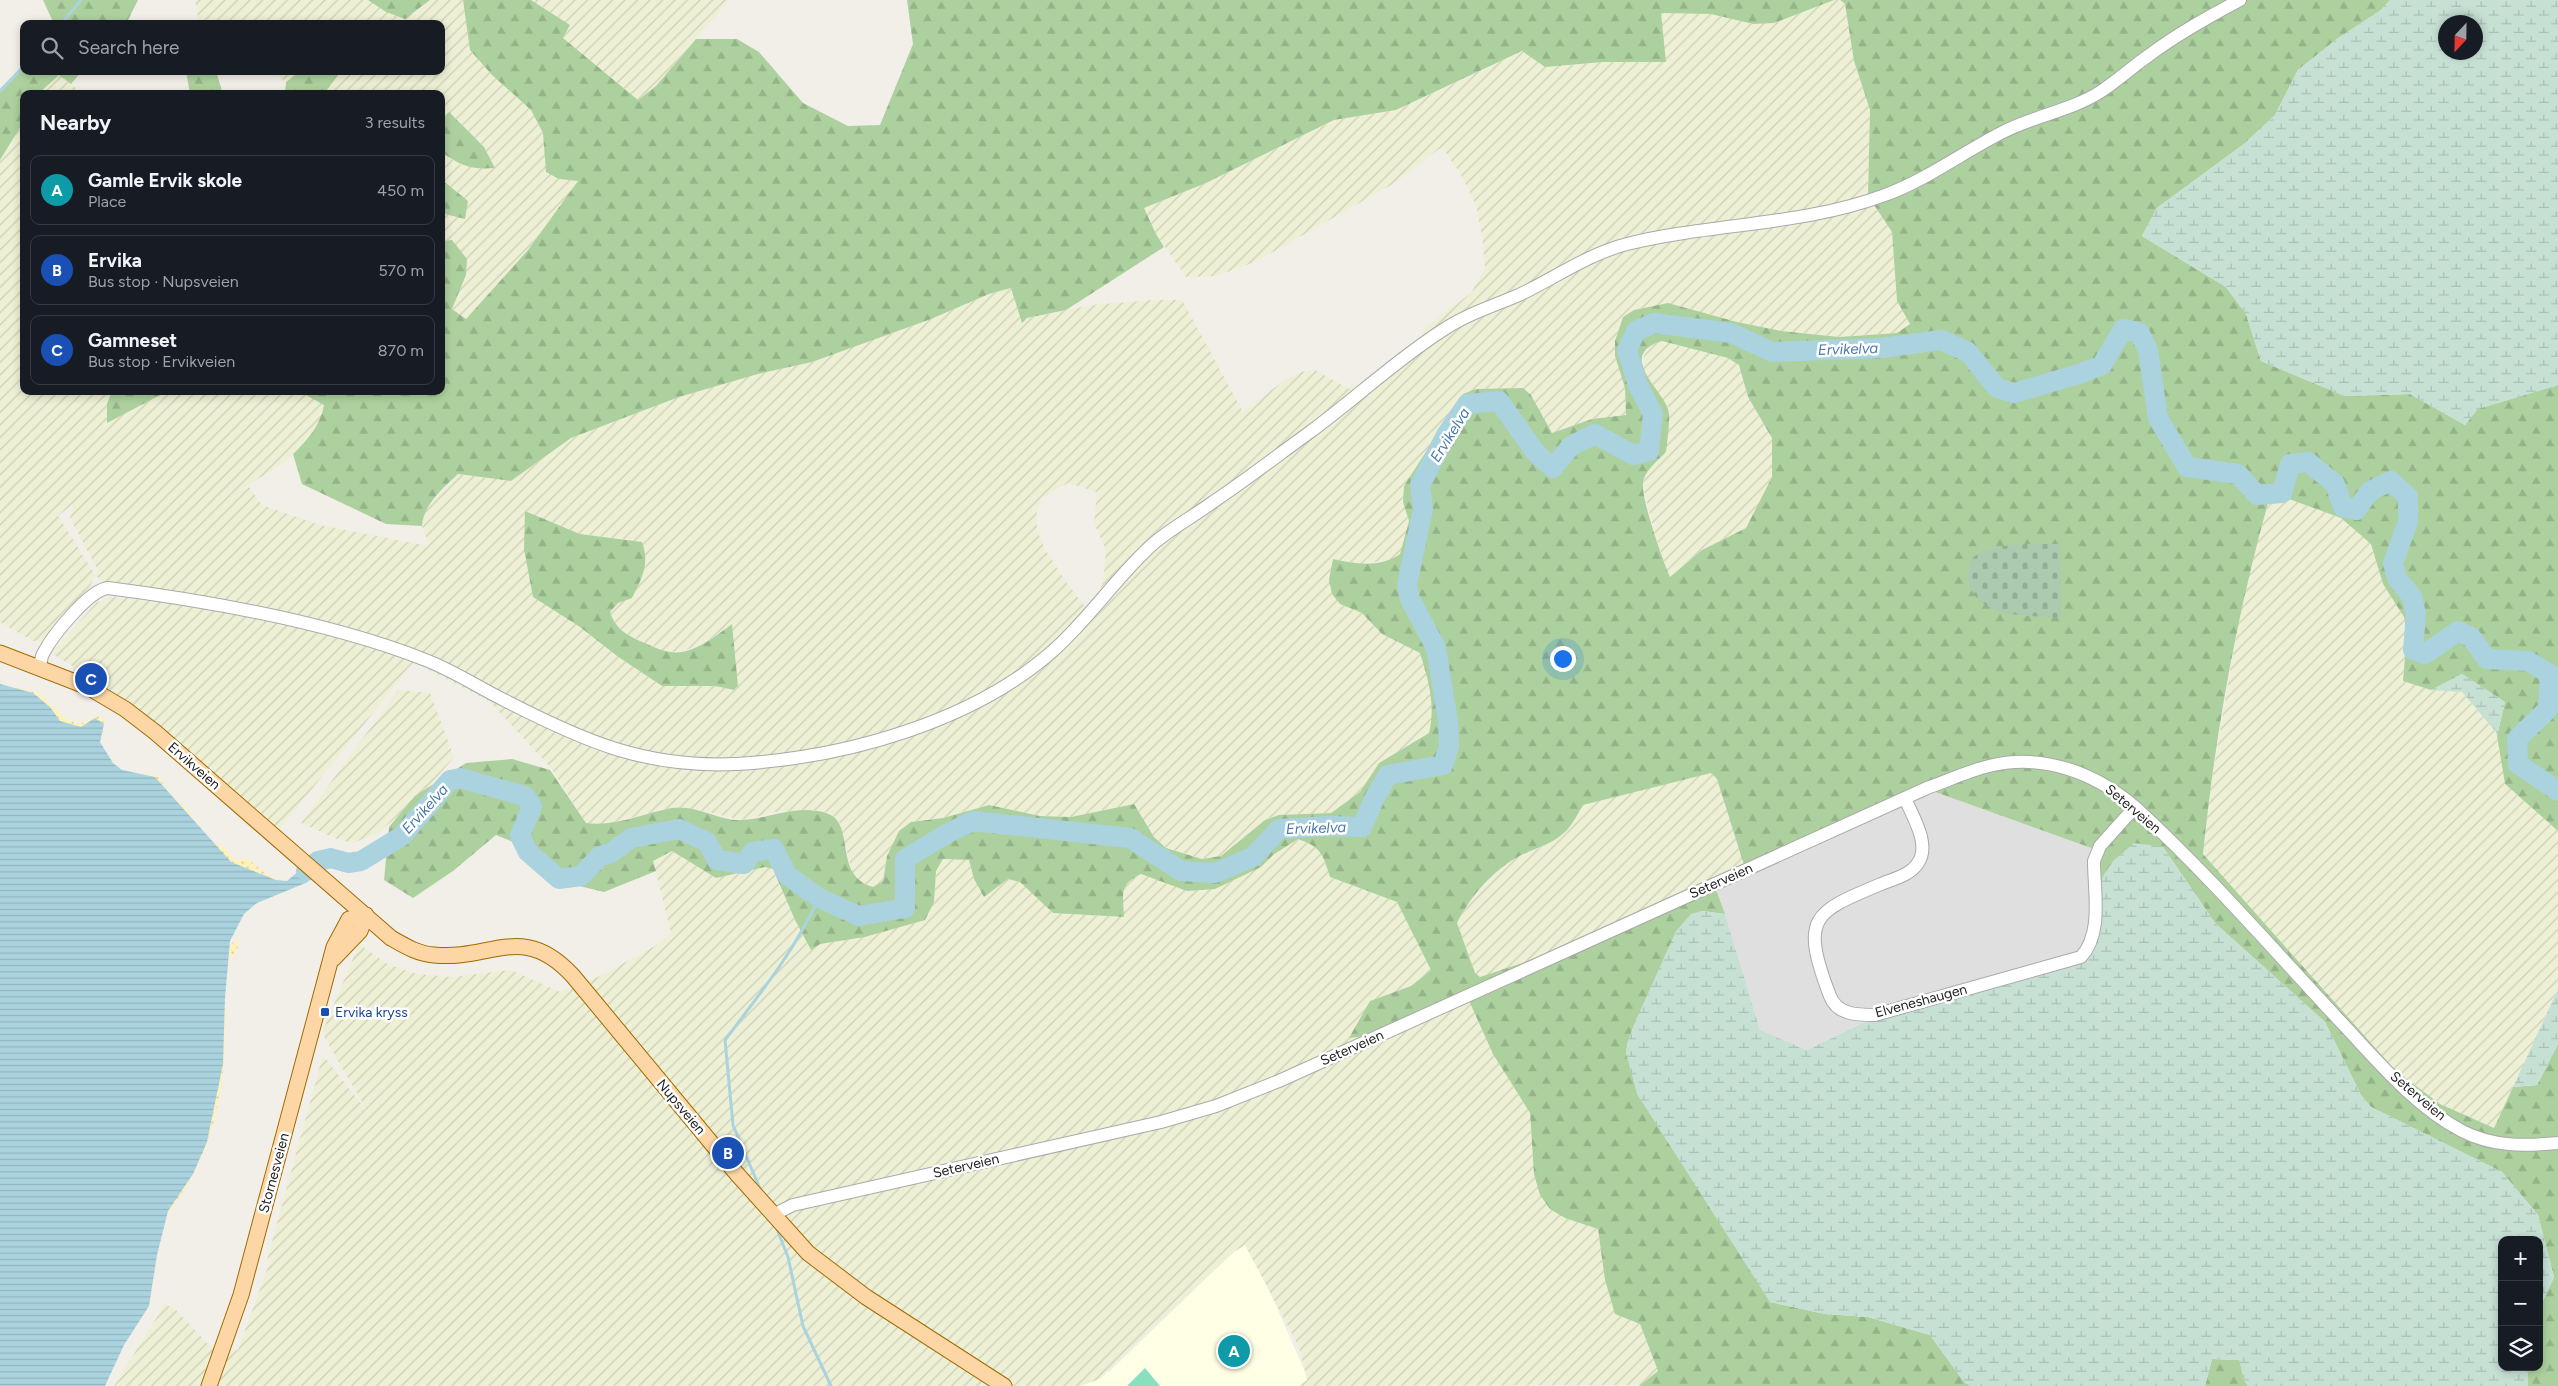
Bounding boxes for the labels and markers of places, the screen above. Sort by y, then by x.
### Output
pin: C [75,660,107,698]
place label: Ervika kryss [335,1004,408,1021]
marker: Ervika kryss [319,1006,331,1018]
pin: B [712,1134,744,1172]
pin: A [1218,1332,1250,1370]

